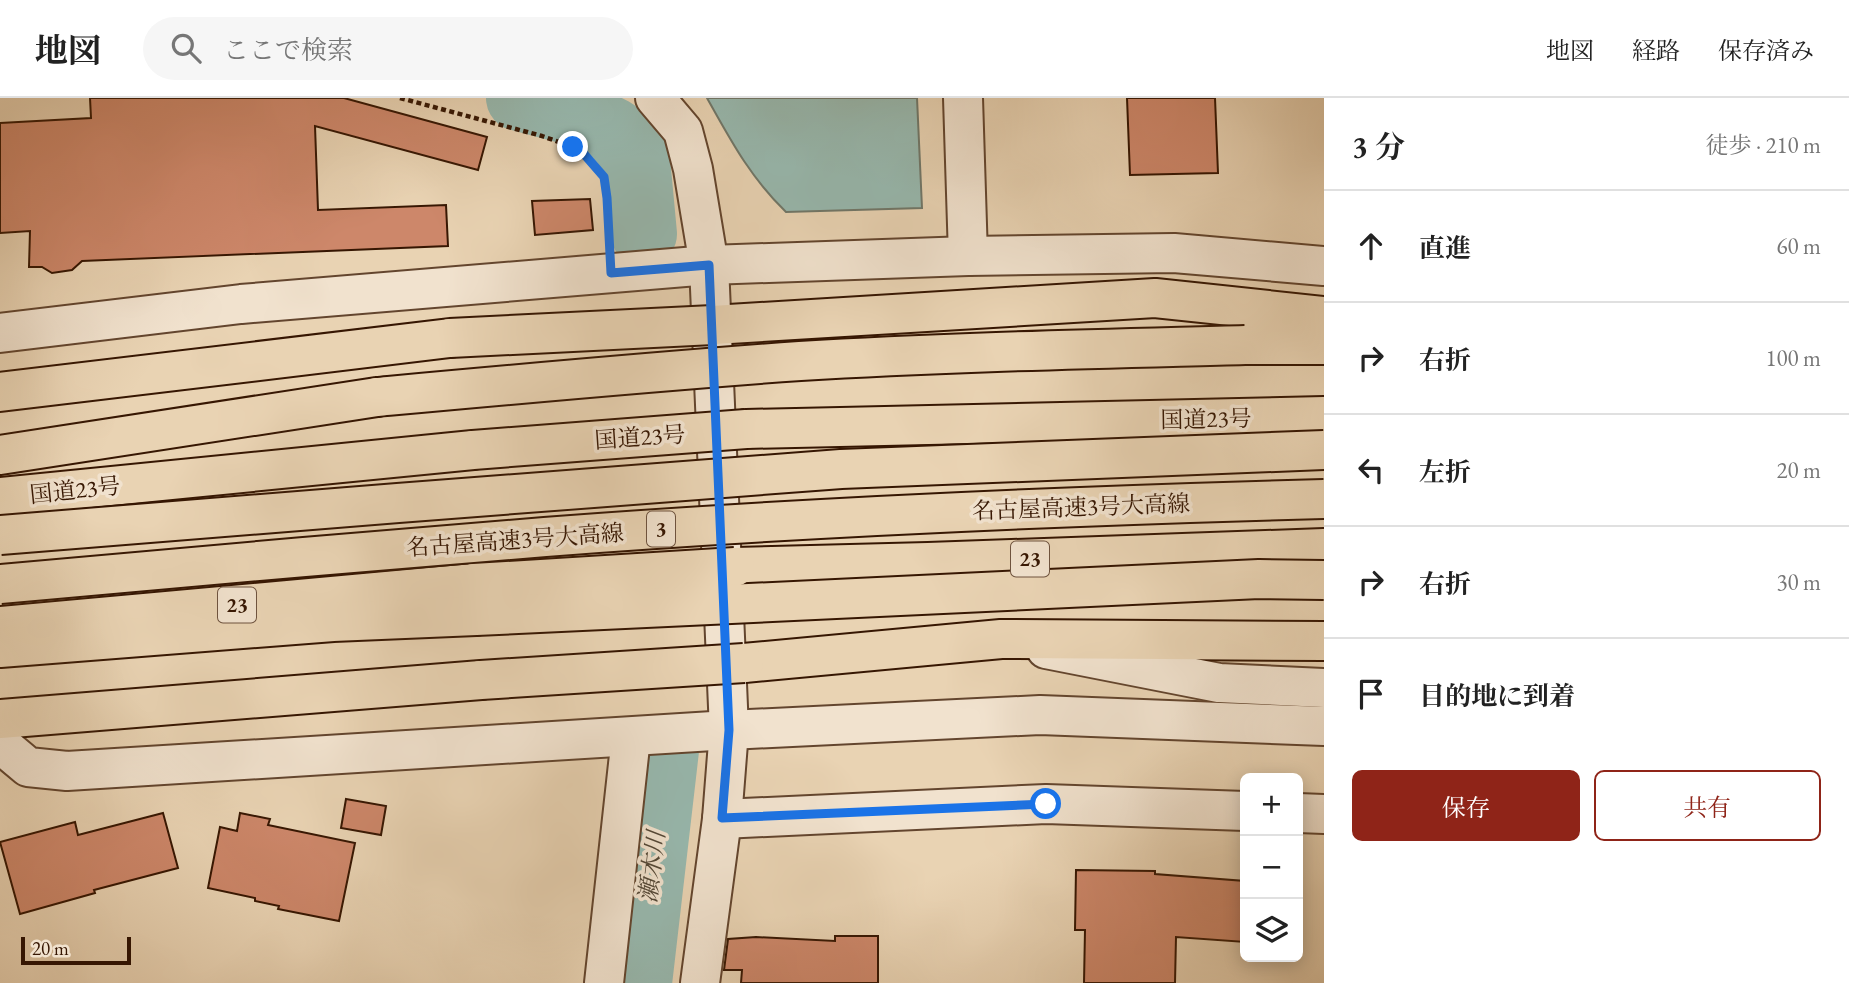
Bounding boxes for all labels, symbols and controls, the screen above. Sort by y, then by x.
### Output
search box [143,17,633,80]
text: 地図 [35,29,101,72]
icon: search [167,29,205,67]
text: ここで検索 [223,33,353,67]
text: 地図 [1546,35,1594,66]
text: 経路 [1632,35,1680,66]
text: 保存済み [1718,35,1814,66]
text: 3 分 [1352,127,1405,166]
text: 徒歩 · 210 m [1706,130,1821,160]
route end [557,131,588,162]
icon: ahead [1352,227,1390,265]
text: 直進 [1419,231,1471,265]
text: 60 m [1776,231,1821,261]
icon: right [1352,339,1390,377]
text: 右折 [1419,343,1471,377]
text: 100 m [1765,343,1821,373]
street label: 国道23号 [1160,403,1252,435]
street label: 国道23号 [594,419,686,455]
icon: left [1352,451,1390,489]
text: 左折 [1419,455,1471,489]
text: 20 m [1776,455,1821,485]
street label: 国道23号 [28,470,122,510]
street label: 名古屋高速3号大高線 [972,488,1190,526]
road number: 3 [647,512,675,546]
street label: 名古屋高速3号大高線 [405,517,625,563]
road number: 23 [1011,542,1049,576]
icon: right [1352,563,1390,601]
text: 右折 [1419,567,1471,601]
text: 30 m [1776,567,1821,597]
road number: 23 [218,588,256,622]
icon: arrive [1352,675,1390,713]
text: 目的地に到着 [1419,679,1575,713]
button: 保存 [1352,770,1580,841]
button: 共有 [1594,770,1821,841]
map controls [1240,773,1303,962]
button: + [1240,773,1303,836]
route start [1030,788,1061,819]
water label: 瀬木川 [632,826,672,905]
button: − [1240,836,1303,899]
button: layers [1240,899,1303,962]
scale bar [21,934,131,966]
text: 20 m [32,936,69,961]

